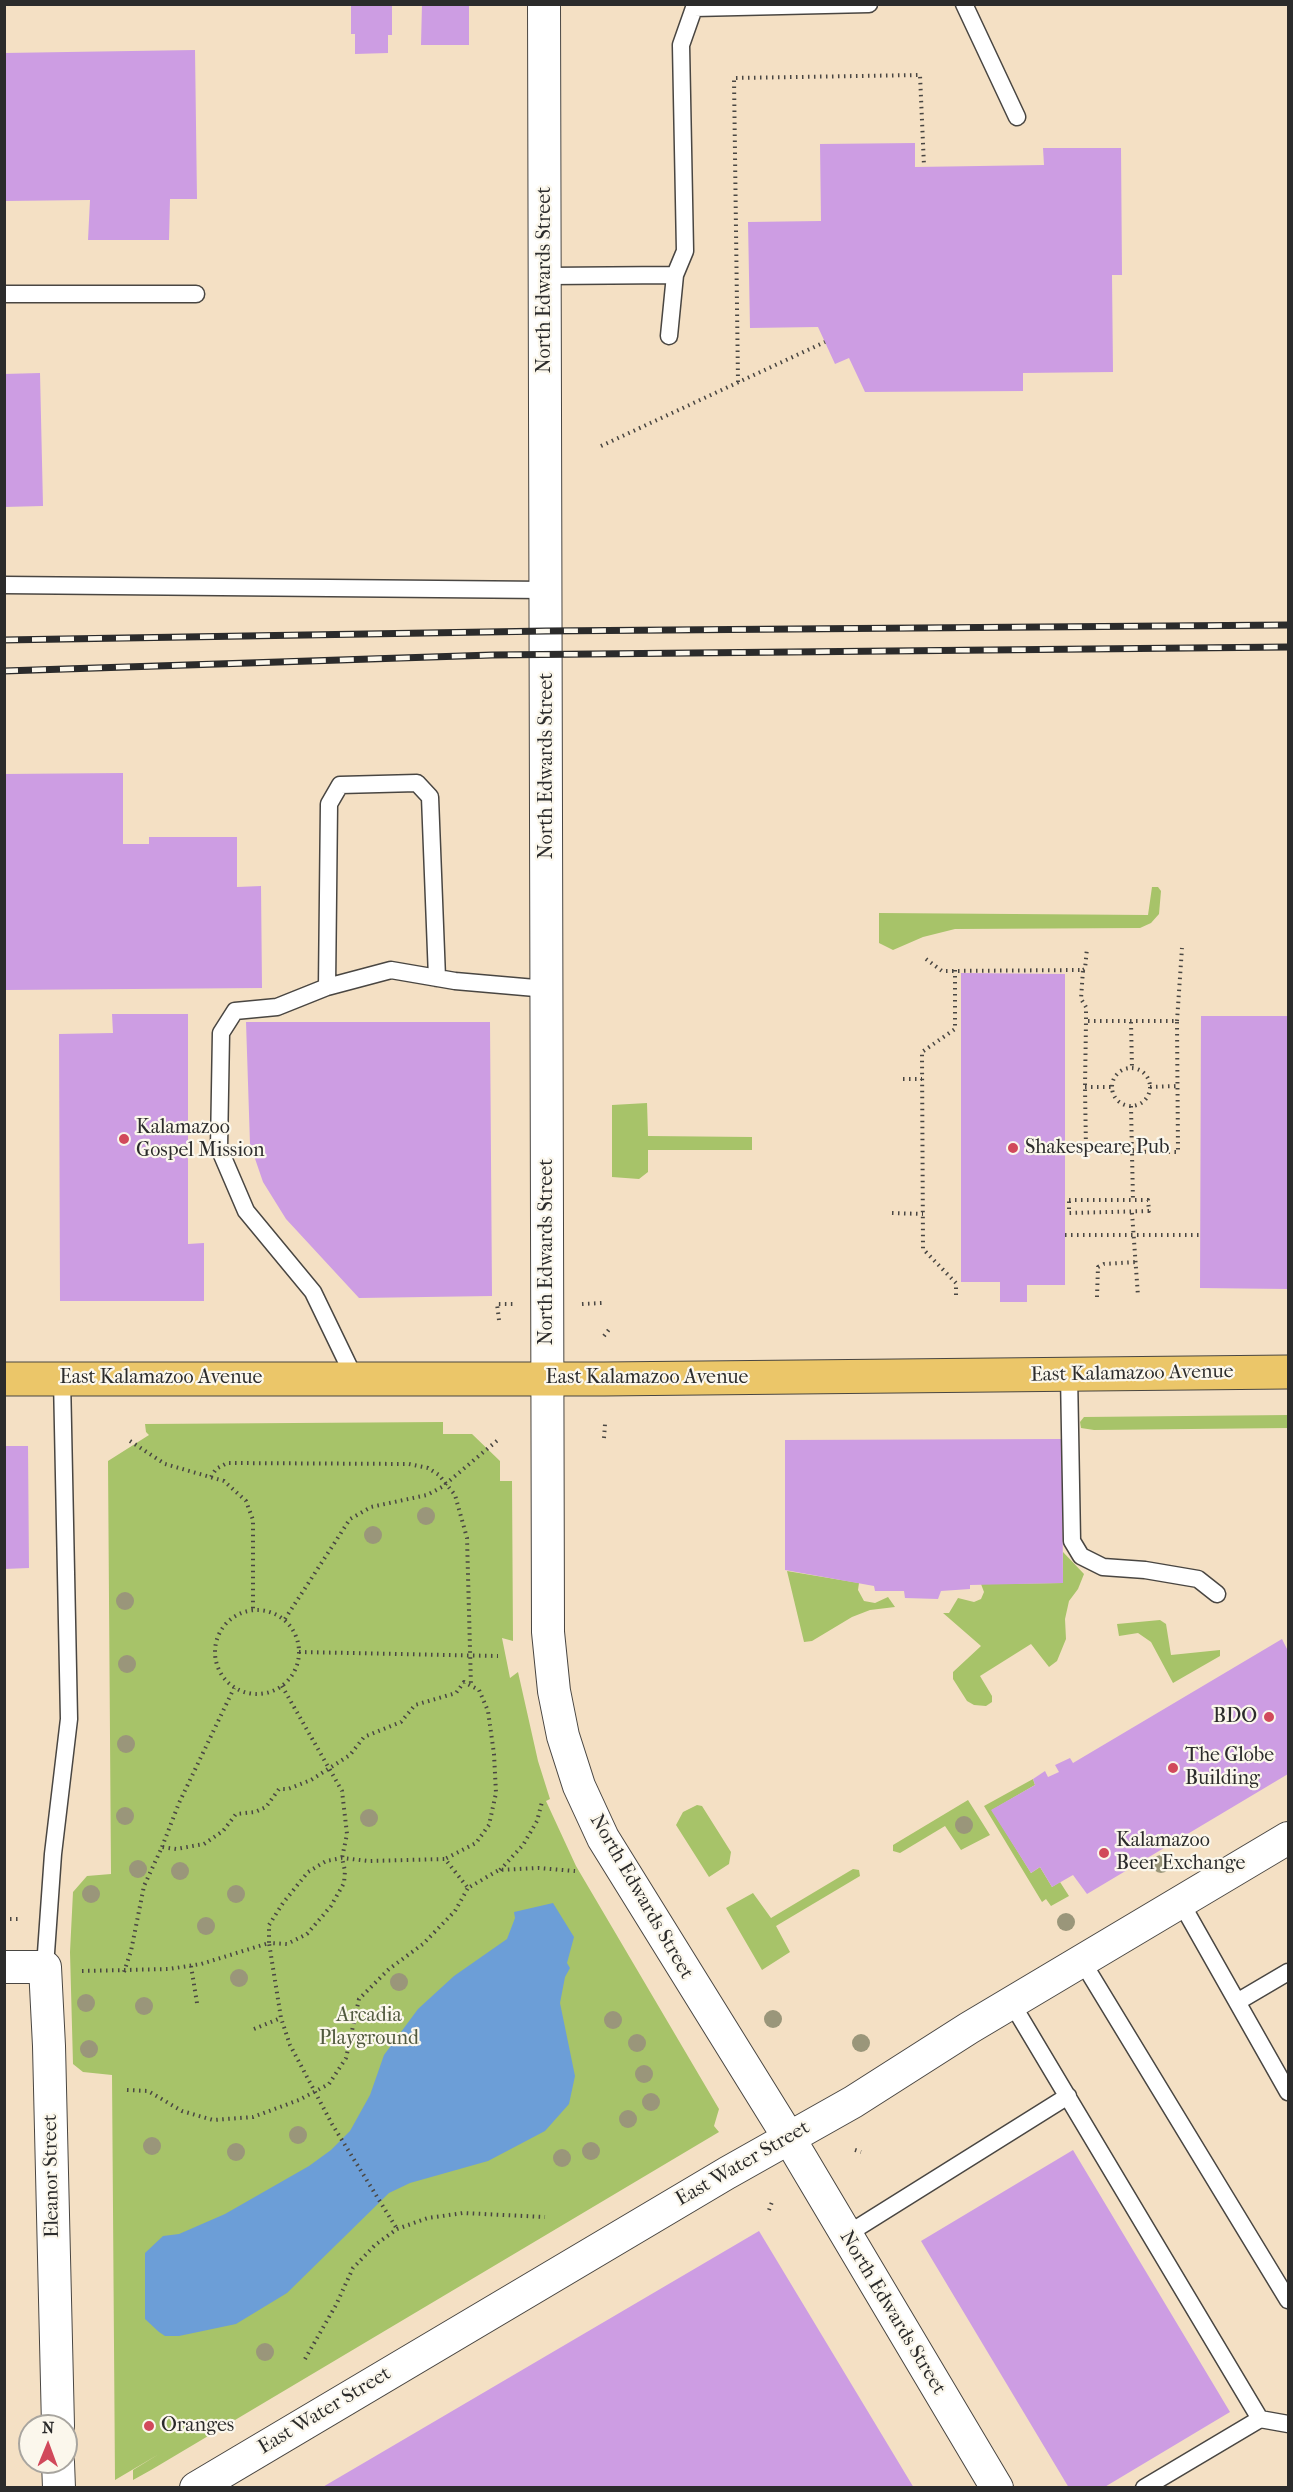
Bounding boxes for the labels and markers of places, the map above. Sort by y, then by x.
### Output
place label: Kalamazoo Gospel Mission [136,1116,265,1163]
marker: Kalamazoo Gospel Mission [117,1132,131,1146]
place label: Shakespeare Pub [1025,1136,1169,1160]
marker: Shakespeare Pub [1006,1141,1020,1155]
place label: BDO [1213,1705,1257,1729]
marker: BDO [1262,1710,1276,1724]
place label: The Globe Building [1185,1744,1274,1791]
marker: The Globe Building [1166,1761,1180,1775]
place label: Kalamazoo Beer Exchange [1116,1829,1245,1876]
marker: Kalamazoo Beer Exchange [1097,1846,1111,1860]
place label: Oranges [161,2414,234,2438]
marker: Oranges [142,2419,156,2433]

